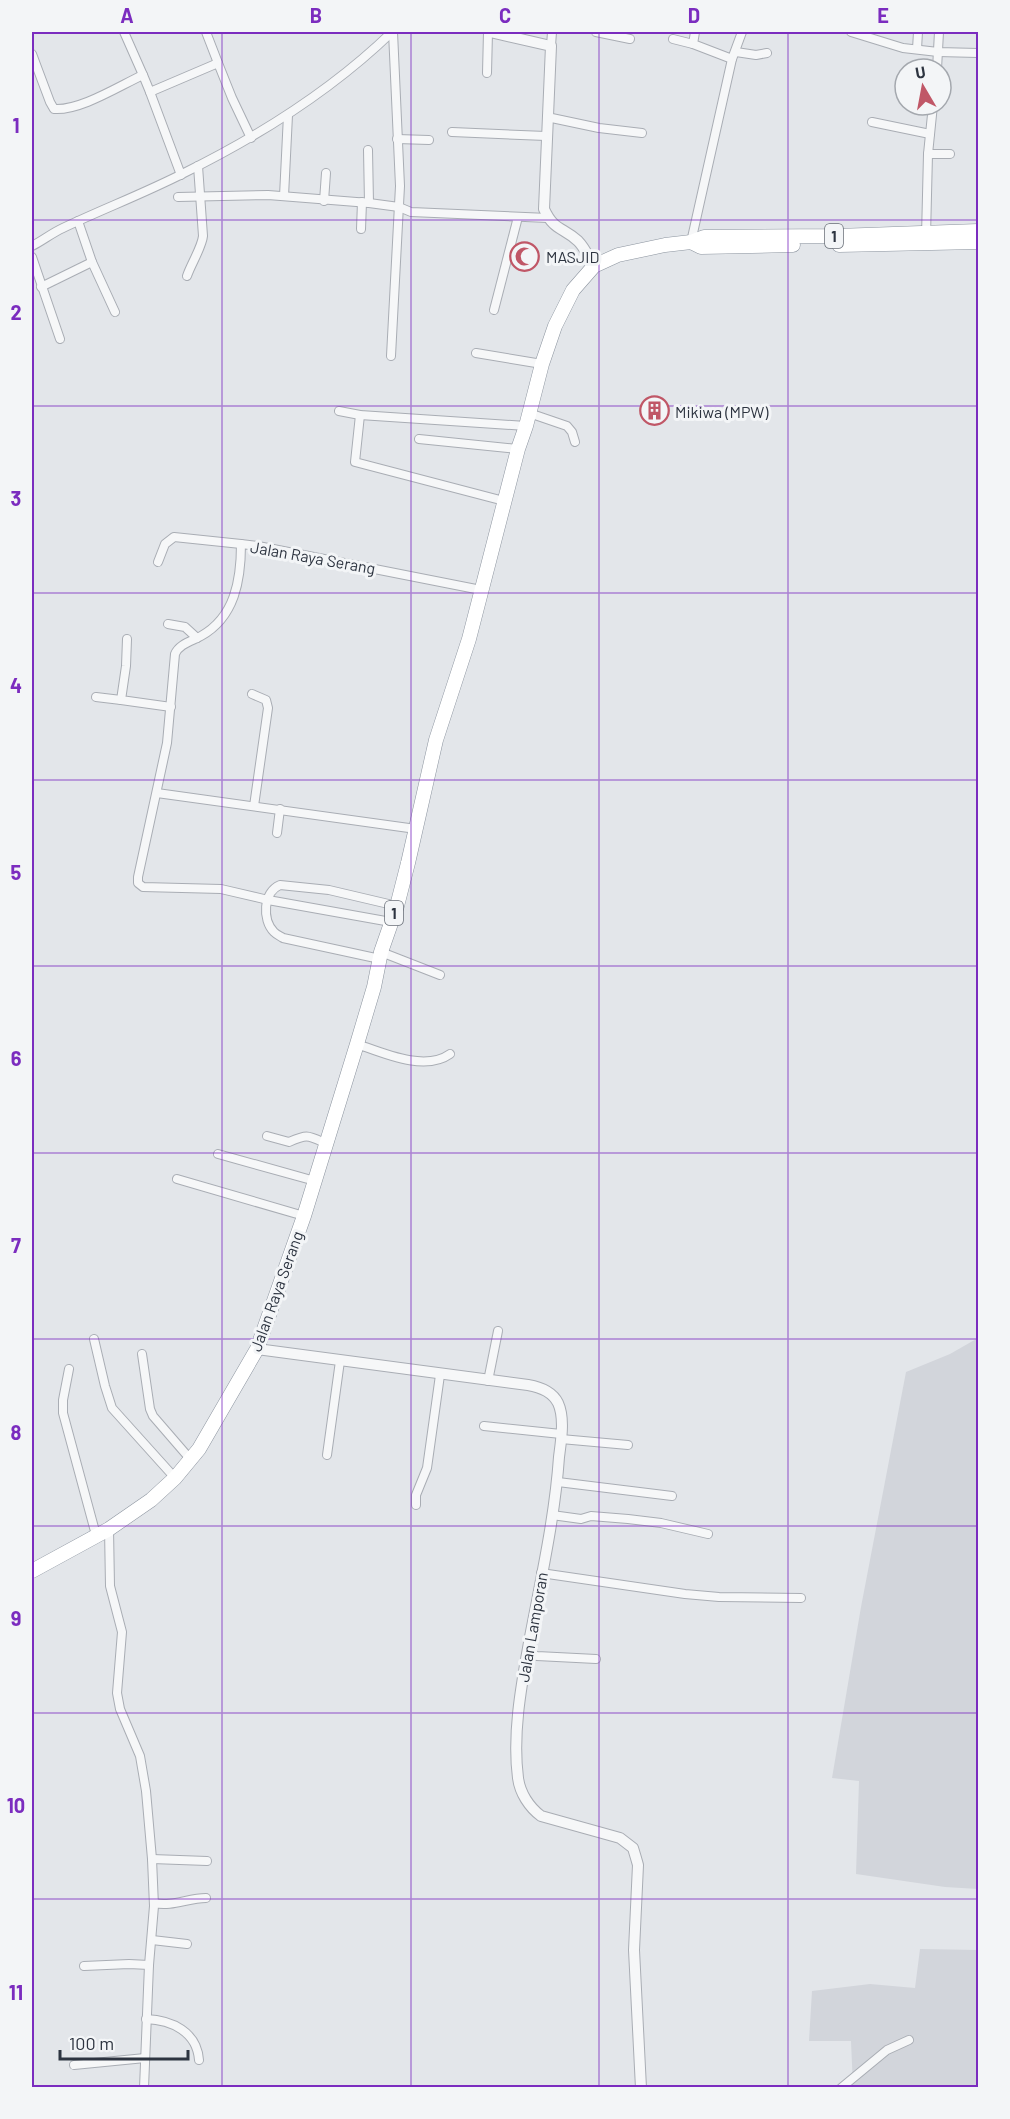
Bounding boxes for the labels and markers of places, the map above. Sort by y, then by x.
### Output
mosque icon: MASJID [509,240,541,272]
place label: MASJID [546,247,599,266]
building icon: Mikiwa (MPW) [638,395,670,427]
place label: Mikiwa (MPW) [675,402,769,421]

